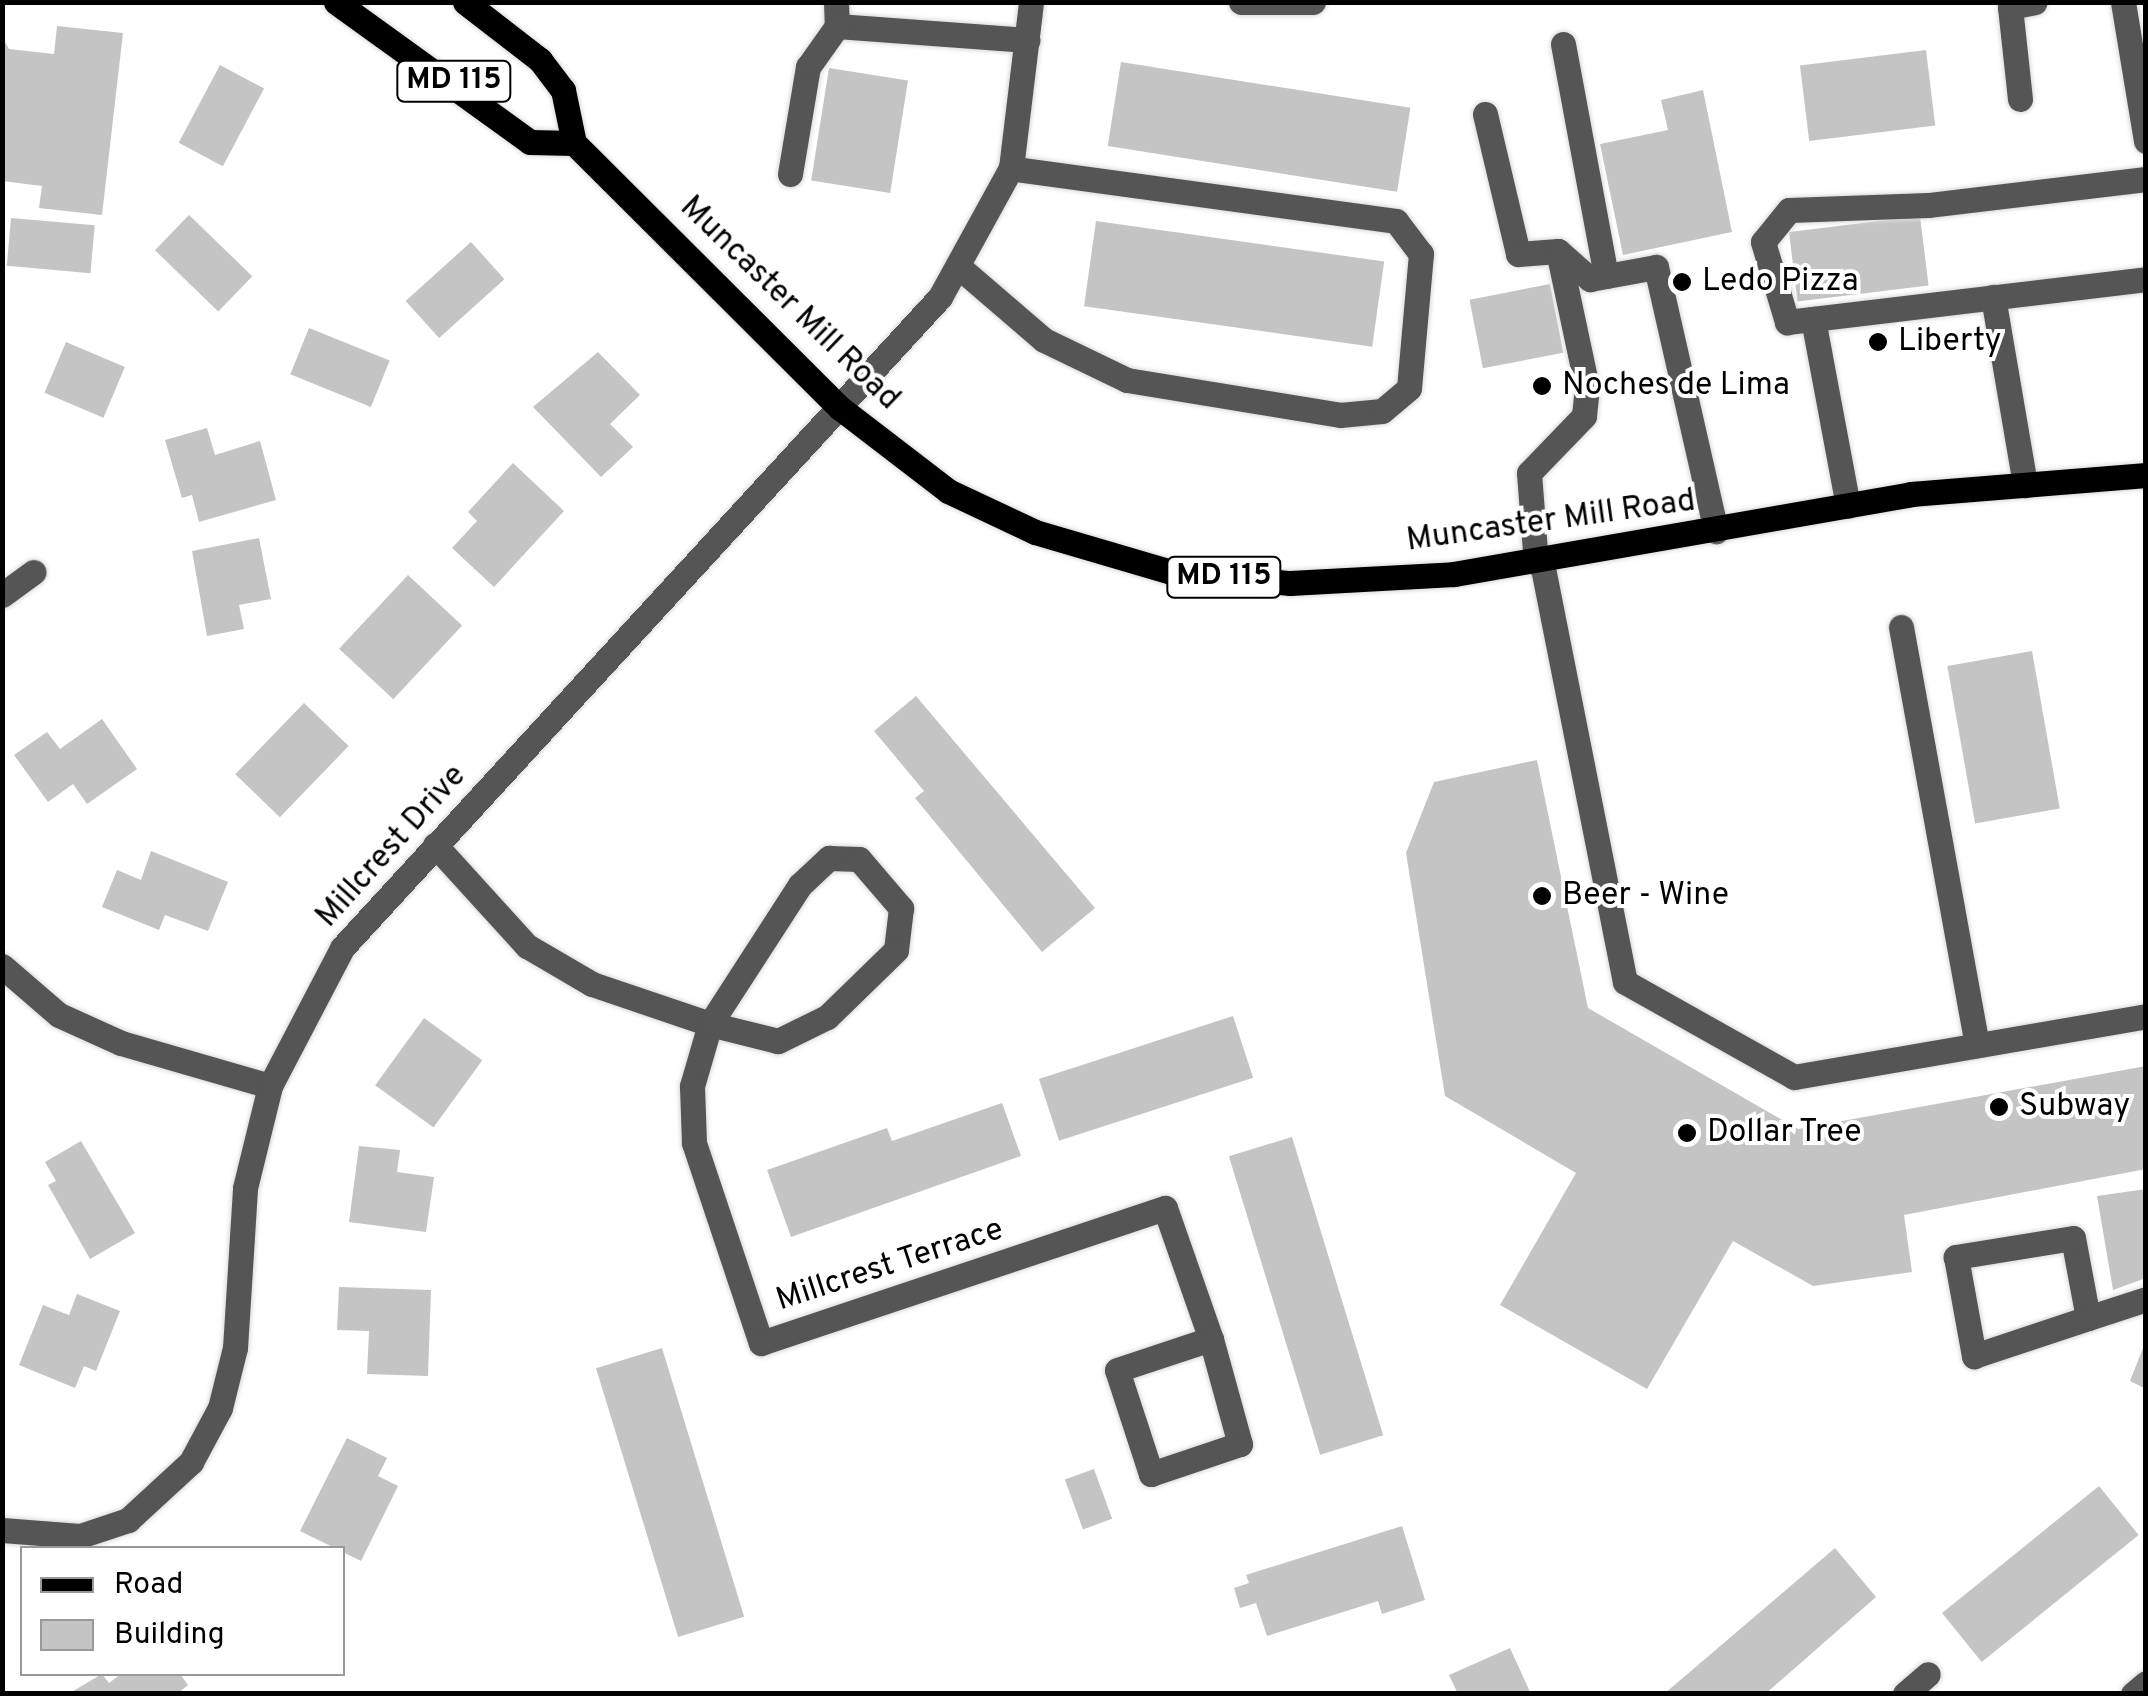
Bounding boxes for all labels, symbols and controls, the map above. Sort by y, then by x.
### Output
road number: MD 115 [394,56,514,106]
street label: Muncaster Mill Road [671,189,907,419]
place label: Ledo Pizza [1702,263,1858,301]
marker: Ledo Pizza [1671,271,1693,293]
place label: Liberty [1898,323,2001,361]
marker: Liberty [1867,331,1889,353]
place label: Noches de Lima [1562,367,1790,405]
marker: Noches de Lima [1531,375,1553,397]
street label: Muncaster Mill Road [1404,483,1698,561]
road number: MD 115 [1164,552,1284,602]
street label: Millcrest Drive [309,758,475,936]
place label: Beer - Wine [1562,877,1730,915]
marker: Beer - Wine [1531,885,1553,907]
place label: Subway [2019,1088,2130,1126]
marker: Subway [1988,1096,2010,1118]
place label: Dollar Tree [1707,1114,1863,1152]
marker: Dollar Tree [1676,1122,1698,1144]
street label: Millcrest Terrace [771,1211,1009,1321]
legend [20,1546,345,1676]
text: Road [114,1567,183,1604]
text: Building [114,1617,225,1654]

